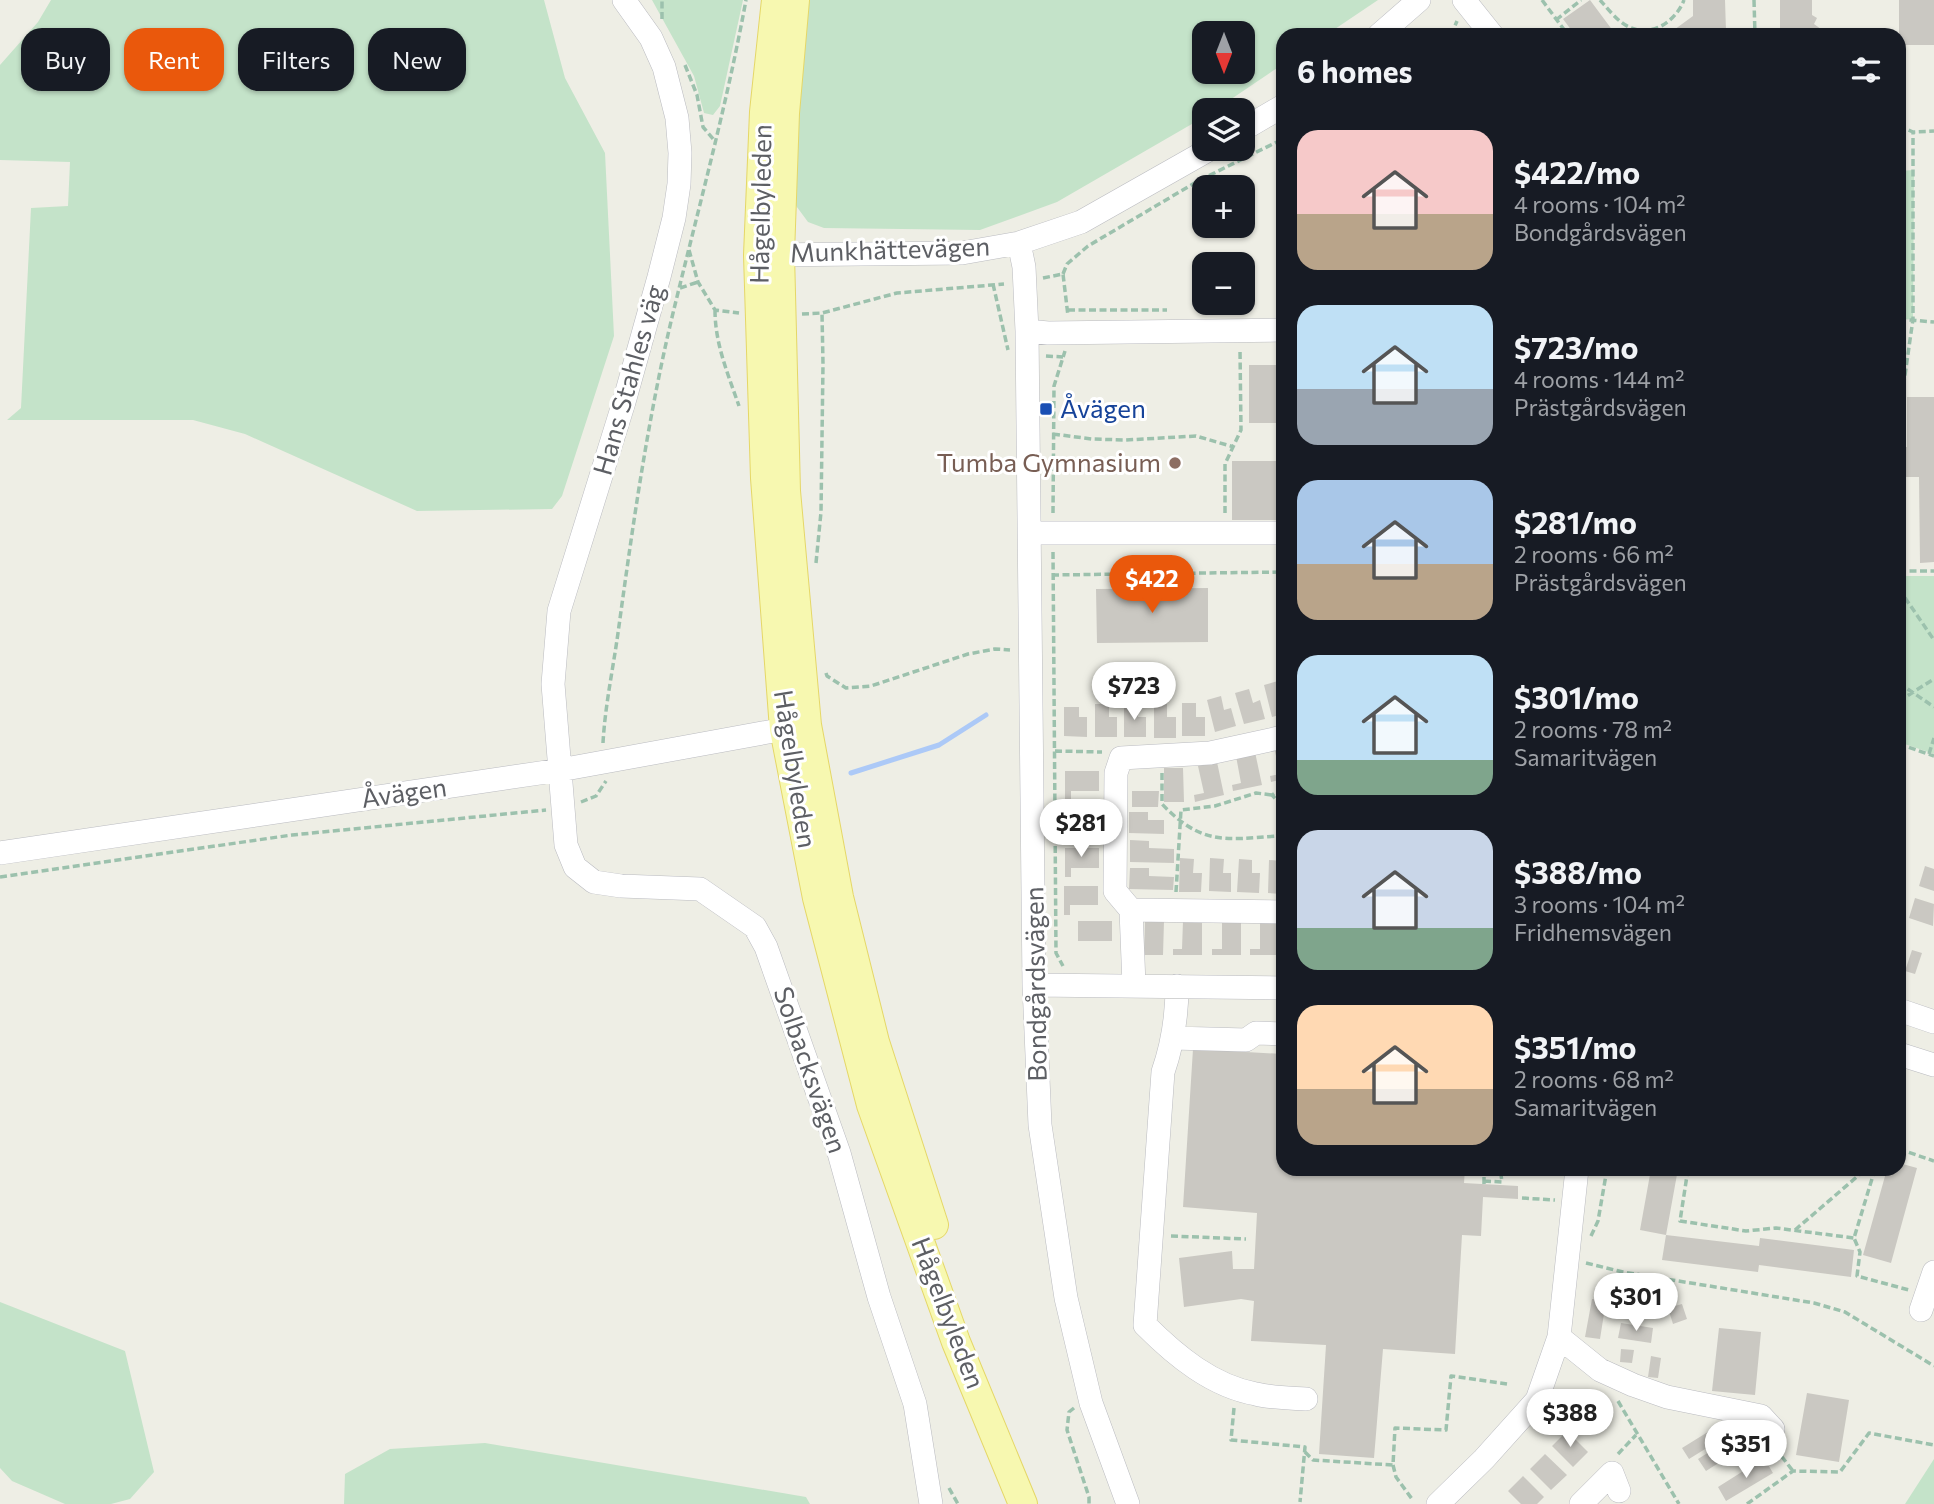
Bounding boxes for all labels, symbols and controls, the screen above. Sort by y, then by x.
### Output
north arrow [1192,21,1255,84]
map controls [1192,21,1255,315]
chip: Buy [21,28,110,91]
chip: Rent [124,28,224,91]
chip: Filters [238,28,354,91]
chip: New [368,28,466,91]
icon: filters [1847,51,1885,89]
text: 6 homes [1297,52,1412,89]
button: layers [1192,98,1255,161]
street label: Hågelbyleden [743,124,776,284]
text: $422/mo [1514,153,1640,190]
icon: home [1353,158,1437,242]
button: + [1192,175,1255,238]
text: 4 rooms · 104 m² [1514,190,1686,218]
text: Bondgårdsvägen [1514,218,1687,246]
street label: Munkhättevägen [789,230,991,267]
button: − [1192,252,1255,315]
street label: Hans Stahles väg [586,281,670,478]
text: $723/mo [1514,328,1638,365]
icon: home [1353,333,1437,417]
text: 4 rooms · 144 m² [1514,365,1684,393]
place label: Åvägen [1060,392,1146,423]
text: Prästgårdsvägen [1514,393,1687,421]
marker: Åvägen [1038,401,1054,417]
place label: Tumba Gymnasium [937,446,1161,477]
marker: Tumba Gymnasium [1167,455,1183,471]
text: $281/mo [1514,503,1637,540]
icon: home [1353,508,1437,592]
text: 2 rooms · 66 m² [1514,540,1674,568]
pin: $422 [1111,556,1193,615]
text: $422 [1125,564,1179,592]
text: Prästgårdsvägen [1514,568,1687,596]
pin: $723 [1093,662,1175,722]
text: $723 [1108,671,1160,699]
text: $301/mo [1514,678,1639,715]
icon: home [1353,683,1437,767]
street label: Hågelbyleden [769,688,824,850]
text: 2 rooms · 78 m² [1514,715,1672,743]
text: Samaritvägen [1514,743,1657,771]
street label: Åvägen [359,770,449,813]
pin: $281 [1040,800,1122,859]
text: $281 [1056,808,1106,836]
text: $388/mo [1514,853,1642,890]
icon: home [1353,858,1437,942]
street label: Bondgårdsvägen [1017,886,1052,1082]
text: 3 rooms · 104 m² [1514,890,1685,918]
text: Fridhemsvägen [1514,918,1672,946]
street label: Solbacksvägen [768,982,854,1157]
text: $351/mo [1514,1028,1636,1065]
icon: home [1353,1033,1437,1117]
text: 2 rooms · 68 m² [1514,1065,1674,1093]
text: Samaritvägen [1514,1093,1657,1121]
street label: Hågelbyleden [906,1232,992,1393]
pin: $301 [1595,1274,1677,1333]
text: $301 [1610,1282,1662,1310]
pin: $388 [1529,1390,1611,1449]
text: $388 [1542,1398,1598,1426]
pin: $351 [1705,1420,1787,1480]
text: $351 [1721,1429,1771,1457]

